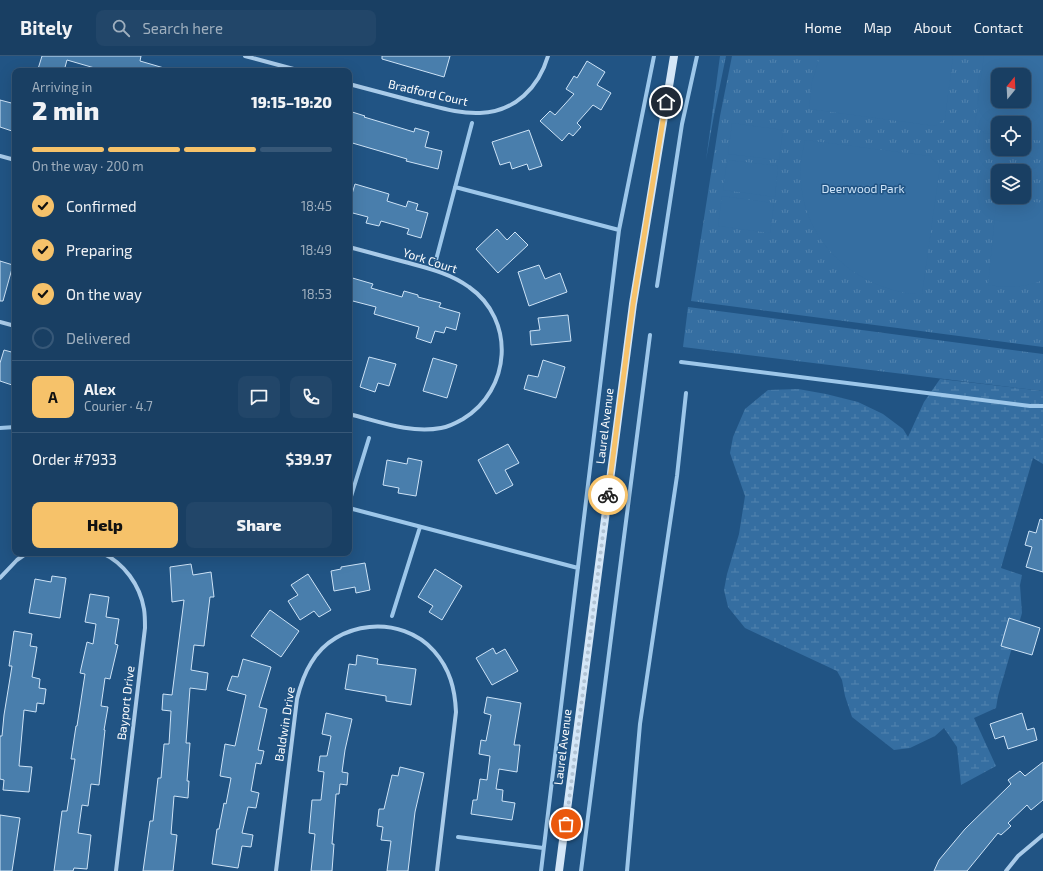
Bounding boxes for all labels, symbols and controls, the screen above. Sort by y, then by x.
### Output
search box [96,10,376,46]
text: Bitely [20,16,72,39]
icon: search [110,17,132,39]
text: Search here [142,19,223,37]
text: Home [805,19,842,36]
text: Map [864,19,892,36]
text: About [914,19,952,36]
text: Contact [974,19,1023,36]
north arrow [991,68,1031,108]
map controls [991,68,1031,204]
street label: Bradford Court [387,76,470,108]
text: Arriving in [32,79,92,95]
pin [649,85,683,119]
icon: home [655,91,677,113]
text: 19:15–19:20 [251,93,332,111]
text: 2 min [32,94,99,125]
button: locate [991,116,1031,156]
text: On the way · 200 m [32,158,144,174]
button: layers [991,164,1031,204]
park label: Deerwood Park [821,181,905,195]
icon: check [32,195,54,217]
text: Confirmed [66,197,137,215]
text: 18:45 [301,198,332,214]
icon: check [32,239,54,261]
text: Preparing [66,241,132,259]
text: 18:49 [300,242,332,258]
street label: York Court [401,245,460,276]
icon: check [32,283,54,305]
text: On the way [66,285,142,303]
text: 18:53 [302,286,332,302]
text: Delivered [66,329,131,347]
button: chat [238,376,280,418]
button: phone [290,376,332,418]
text: Alex [84,380,116,398]
street label: Laurel Avenue [592,387,616,465]
text: A [48,388,58,406]
text: Courier · 4.7 [84,398,153,414]
text: Order #7933 [32,450,117,468]
text: $39.97 [286,450,332,468]
courier [588,475,628,515]
icon: bike [597,484,619,506]
button: Help [32,502,178,548]
button: Share [186,502,332,548]
street label: Bayport Drive [114,665,137,741]
street label: Baldwin Drive [271,685,297,762]
street label: Laurel Avenue [550,708,574,786]
pin [549,807,583,841]
icon: bag [555,813,577,835]

